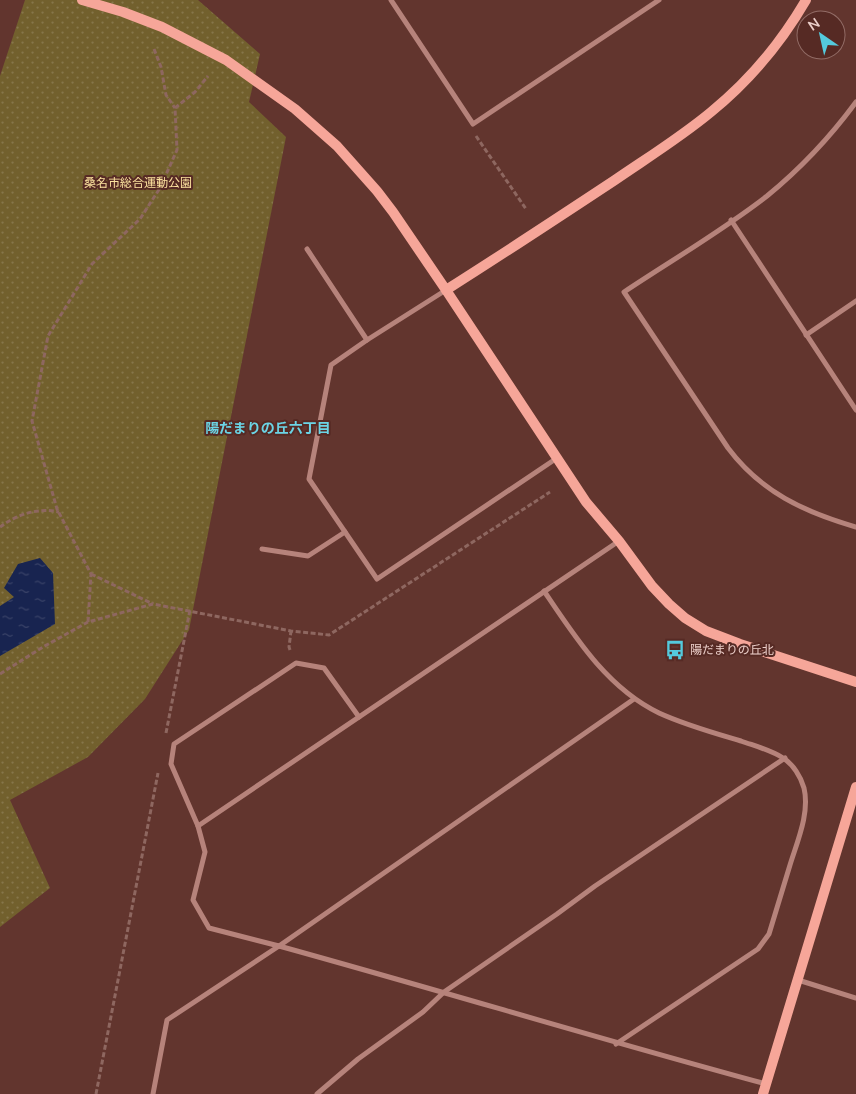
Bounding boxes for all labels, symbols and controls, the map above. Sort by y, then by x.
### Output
north arrow [796,10,846,60]
text: N [804,14,824,35]
park label: 桑名市総合運動公園 [84,175,192,191]
district label: 陽だまりの丘六丁目 [205,419,331,438]
bus stop icon: 陽だまりの丘北 [664,639,686,661]
place label: 陽だまりの丘北 [690,642,774,658]

